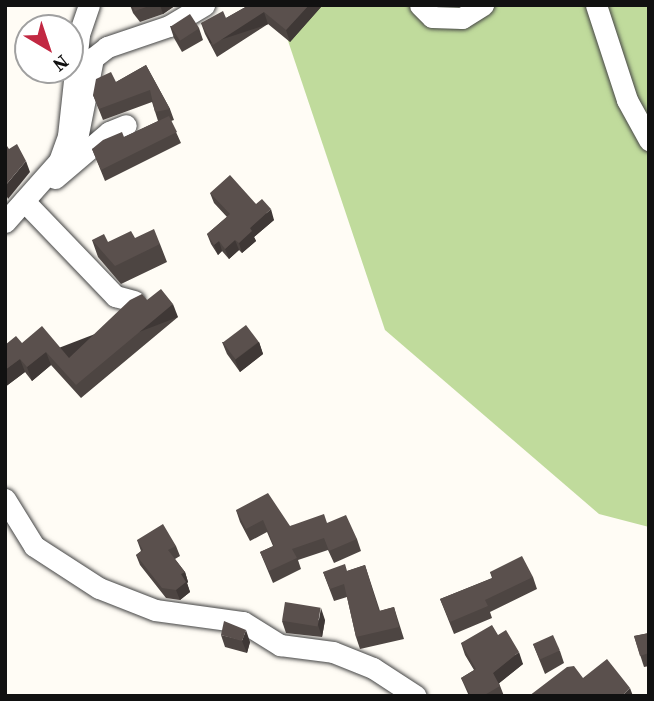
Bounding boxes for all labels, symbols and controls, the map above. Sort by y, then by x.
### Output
north arrow [14,14,84,84]
text: N [47,49,75,78]

